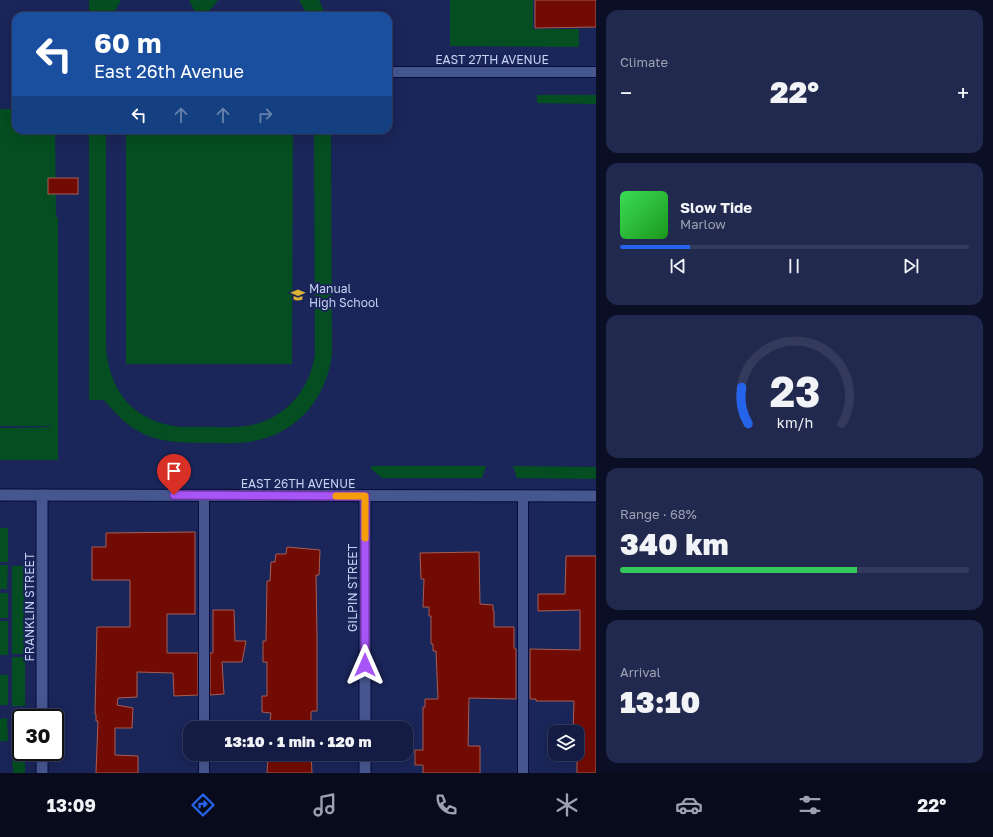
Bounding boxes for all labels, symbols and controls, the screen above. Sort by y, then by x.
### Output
text: 60 m [94,26,161,59]
icon: left [28,28,80,80]
street label: EAST 27TH AVENUE [435,52,549,67]
text: Climate [620,54,668,70]
text: East 26th Avenue [94,60,244,82]
text: 22° [770,74,819,110]
text: − [620,79,632,106]
text: + [957,79,969,106]
icon: left [128,104,150,126]
icon: ahead [170,104,192,126]
icon: ahead [212,104,234,126]
icon: right [254,104,276,126]
text: Slow Tide [680,198,752,216]
text: Marlow [680,216,726,232]
icon: previous [667,255,689,277]
icon: pause [783,255,805,277]
icon: next [900,255,922,277]
place label: Manual High School [309,281,379,310]
school or university icon: Manual High School [290,287,306,303]
text: 23 [769,366,820,416]
text: km/h [776,414,813,431]
pin [157,454,191,495]
icon: arrive [163,460,185,482]
street label: EAST 26TH AVENUE [241,476,355,491]
text: Range · 68% [620,506,697,522]
text: 340 km [620,526,729,562]
street label: GILPIN STREET [345,543,360,632]
street label: FRANKLIN STREET [22,552,37,661]
position arrow [344,644,386,686]
text: Arrival [620,664,661,680]
text: 13:10 [620,684,700,720]
speed limit sign: 30 [12,709,64,761]
map controls [548,725,584,761]
button: layers [548,725,584,761]
text: 13:10 · 1 min · 120 m [224,732,372,750]
icon: directions [189,791,217,819]
icon: music [311,791,339,819]
icon: phone [432,791,460,819]
icon: climate [553,791,581,819]
icon: car [675,791,703,819]
icon: filters [796,791,824,819]
text: 13:09 [47,794,96,816]
text: 22° [917,794,946,816]

